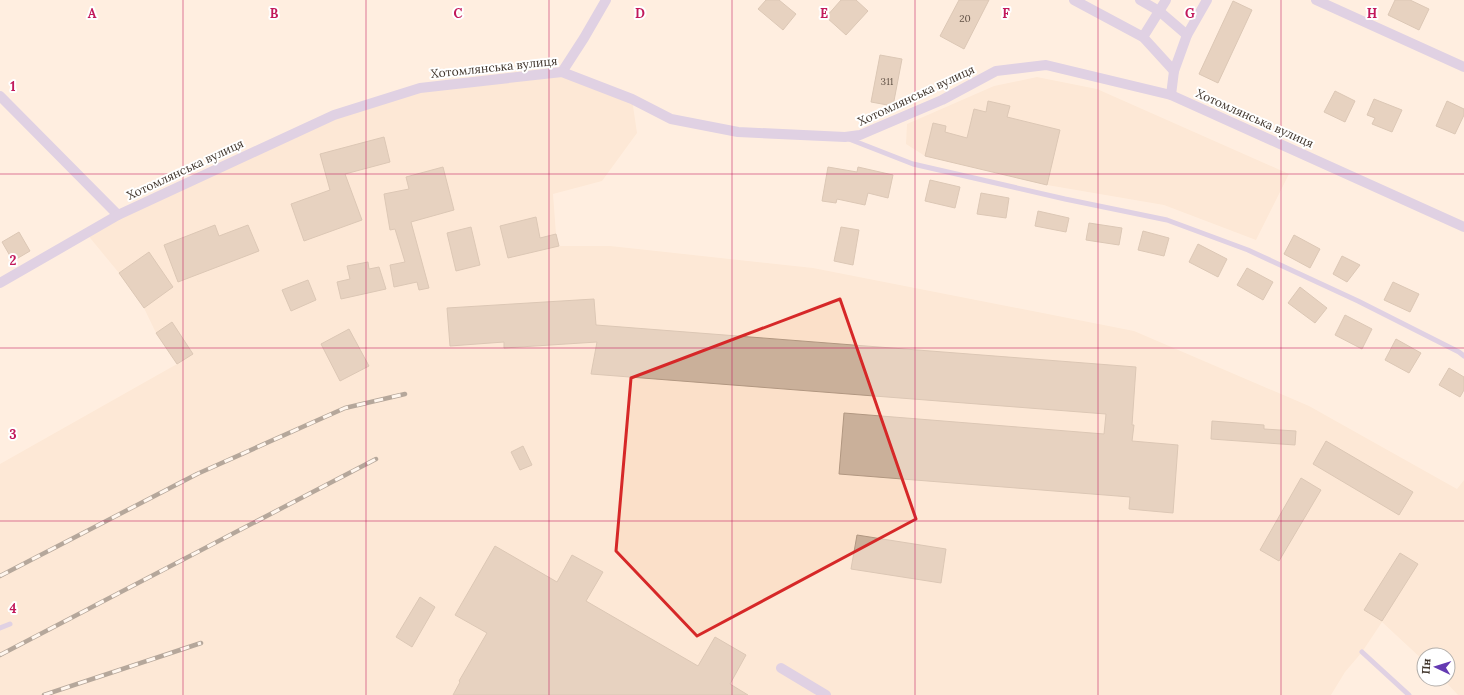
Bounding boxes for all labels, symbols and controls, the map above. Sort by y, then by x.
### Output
text: A [88,5,97,22]
text: B [270,5,279,22]
text: C [454,5,463,22]
text: D [635,5,645,22]
text: E [820,5,828,22]
text: F [1002,5,1010,22]
text: G [1185,5,1195,22]
text: H [1367,5,1377,22]
house number: 20 [959,12,971,25]
street label: Хотомлянська вулиця [430,53,558,81]
street label: Хотомлянська вулиця [855,61,977,129]
house number: 311 [881,75,894,88]
text: 1 [10,78,16,95]
street label: Хотомлянська вулиця [1194,85,1316,151]
street label: Хотомлянська вулиця [124,135,246,203]
text: 2 [10,252,17,269]
text: 3 [9,426,17,443]
text: 4 [9,600,17,617]
north arrow [1416,647,1456,687]
text: Пн [1418,658,1434,675]

